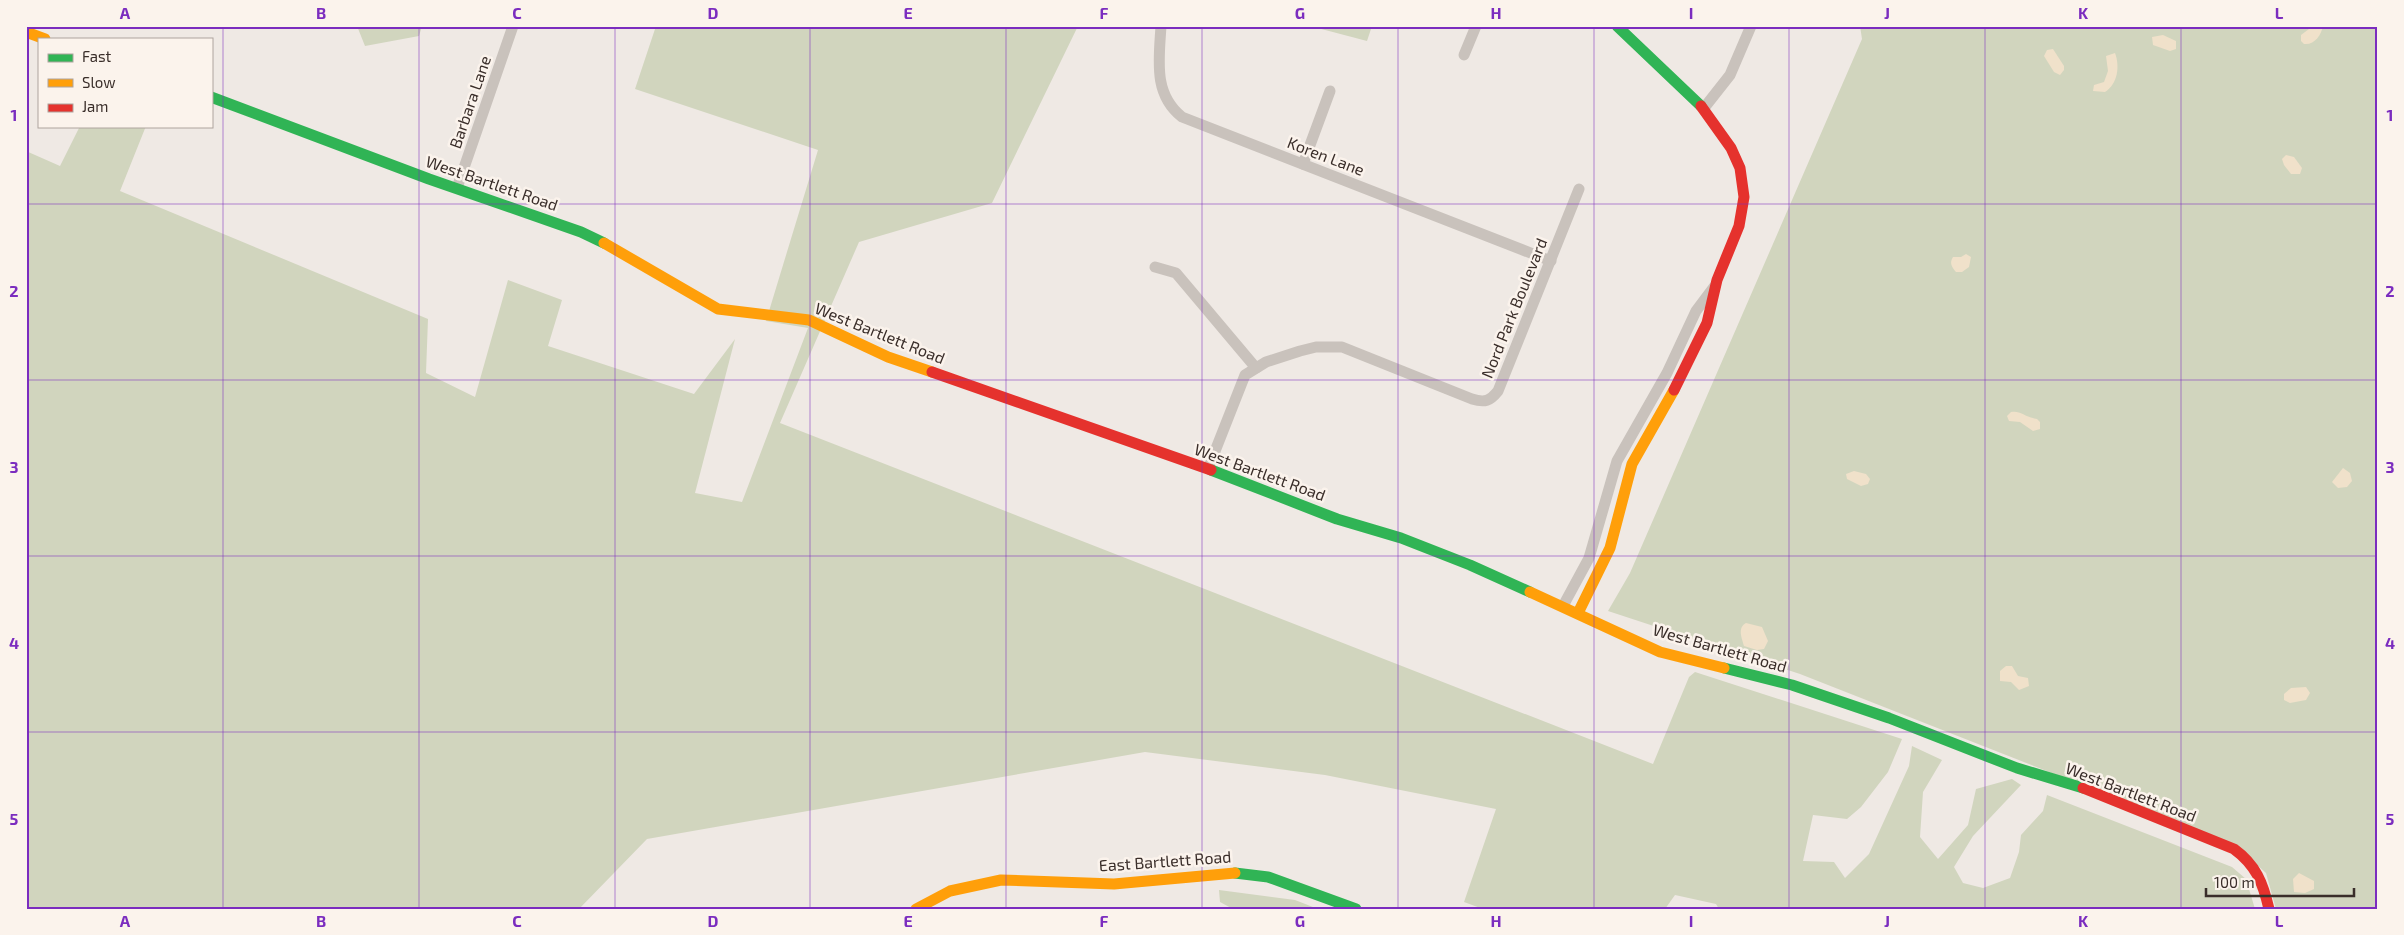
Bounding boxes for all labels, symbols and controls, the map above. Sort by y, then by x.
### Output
text: A [120,3,131,22]
text: B [316,3,326,22]
text: C [512,3,522,22]
text: D [708,3,719,22]
text: E [903,3,913,22]
text: F [1100,3,1109,22]
text: G [1295,3,1305,22]
text: H [1490,3,1502,22]
text: I [1689,3,1693,22]
text: J [1884,3,1890,22]
text: K [2078,3,2089,22]
text: L [2275,3,2284,22]
legend [38,38,212,128]
text: Fast [82,47,112,65]
street label: Barbara Lane [445,53,494,151]
text: Slow [82,73,116,91]
text: Jam [82,97,108,115]
text: 1 [11,105,17,124]
text: 1 [2387,105,2393,124]
street label: Koren Lane [1285,132,1367,179]
street label: West Bartlett Road [424,151,561,214]
street label: Nord Park Boulevard [1477,235,1550,381]
text: 2 [9,281,19,300]
text: 2 [2385,281,2395,300]
street label: West Bartlett Road [812,298,948,367]
street label: West Bartlett Road [1192,439,1328,504]
text: 3 [9,457,19,476]
text: 3 [2385,457,2395,476]
street label: West Bartlett Road [1651,619,1789,676]
text: 4 [9,633,19,652]
text: 4 [2385,633,2395,652]
street label: West Bartlett Road [2063,758,2199,825]
text: 5 [10,809,19,828]
text: 5 [2386,809,2395,828]
street label: East Bartlett Road [1098,846,1232,875]
scale bar [2206,865,2354,897]
text: 100 m [2214,873,2255,891]
text: A [120,911,131,930]
text: B [316,911,326,930]
text: C [512,911,522,930]
text: D [708,911,719,930]
text: E [903,911,913,930]
text: F [1100,911,1109,930]
text: G [1295,911,1305,930]
text: H [1490,911,1502,930]
text: I [1689,911,1693,930]
text: J [1884,911,1890,930]
text: K [2078,911,2089,930]
text: L [2275,911,2284,930]

